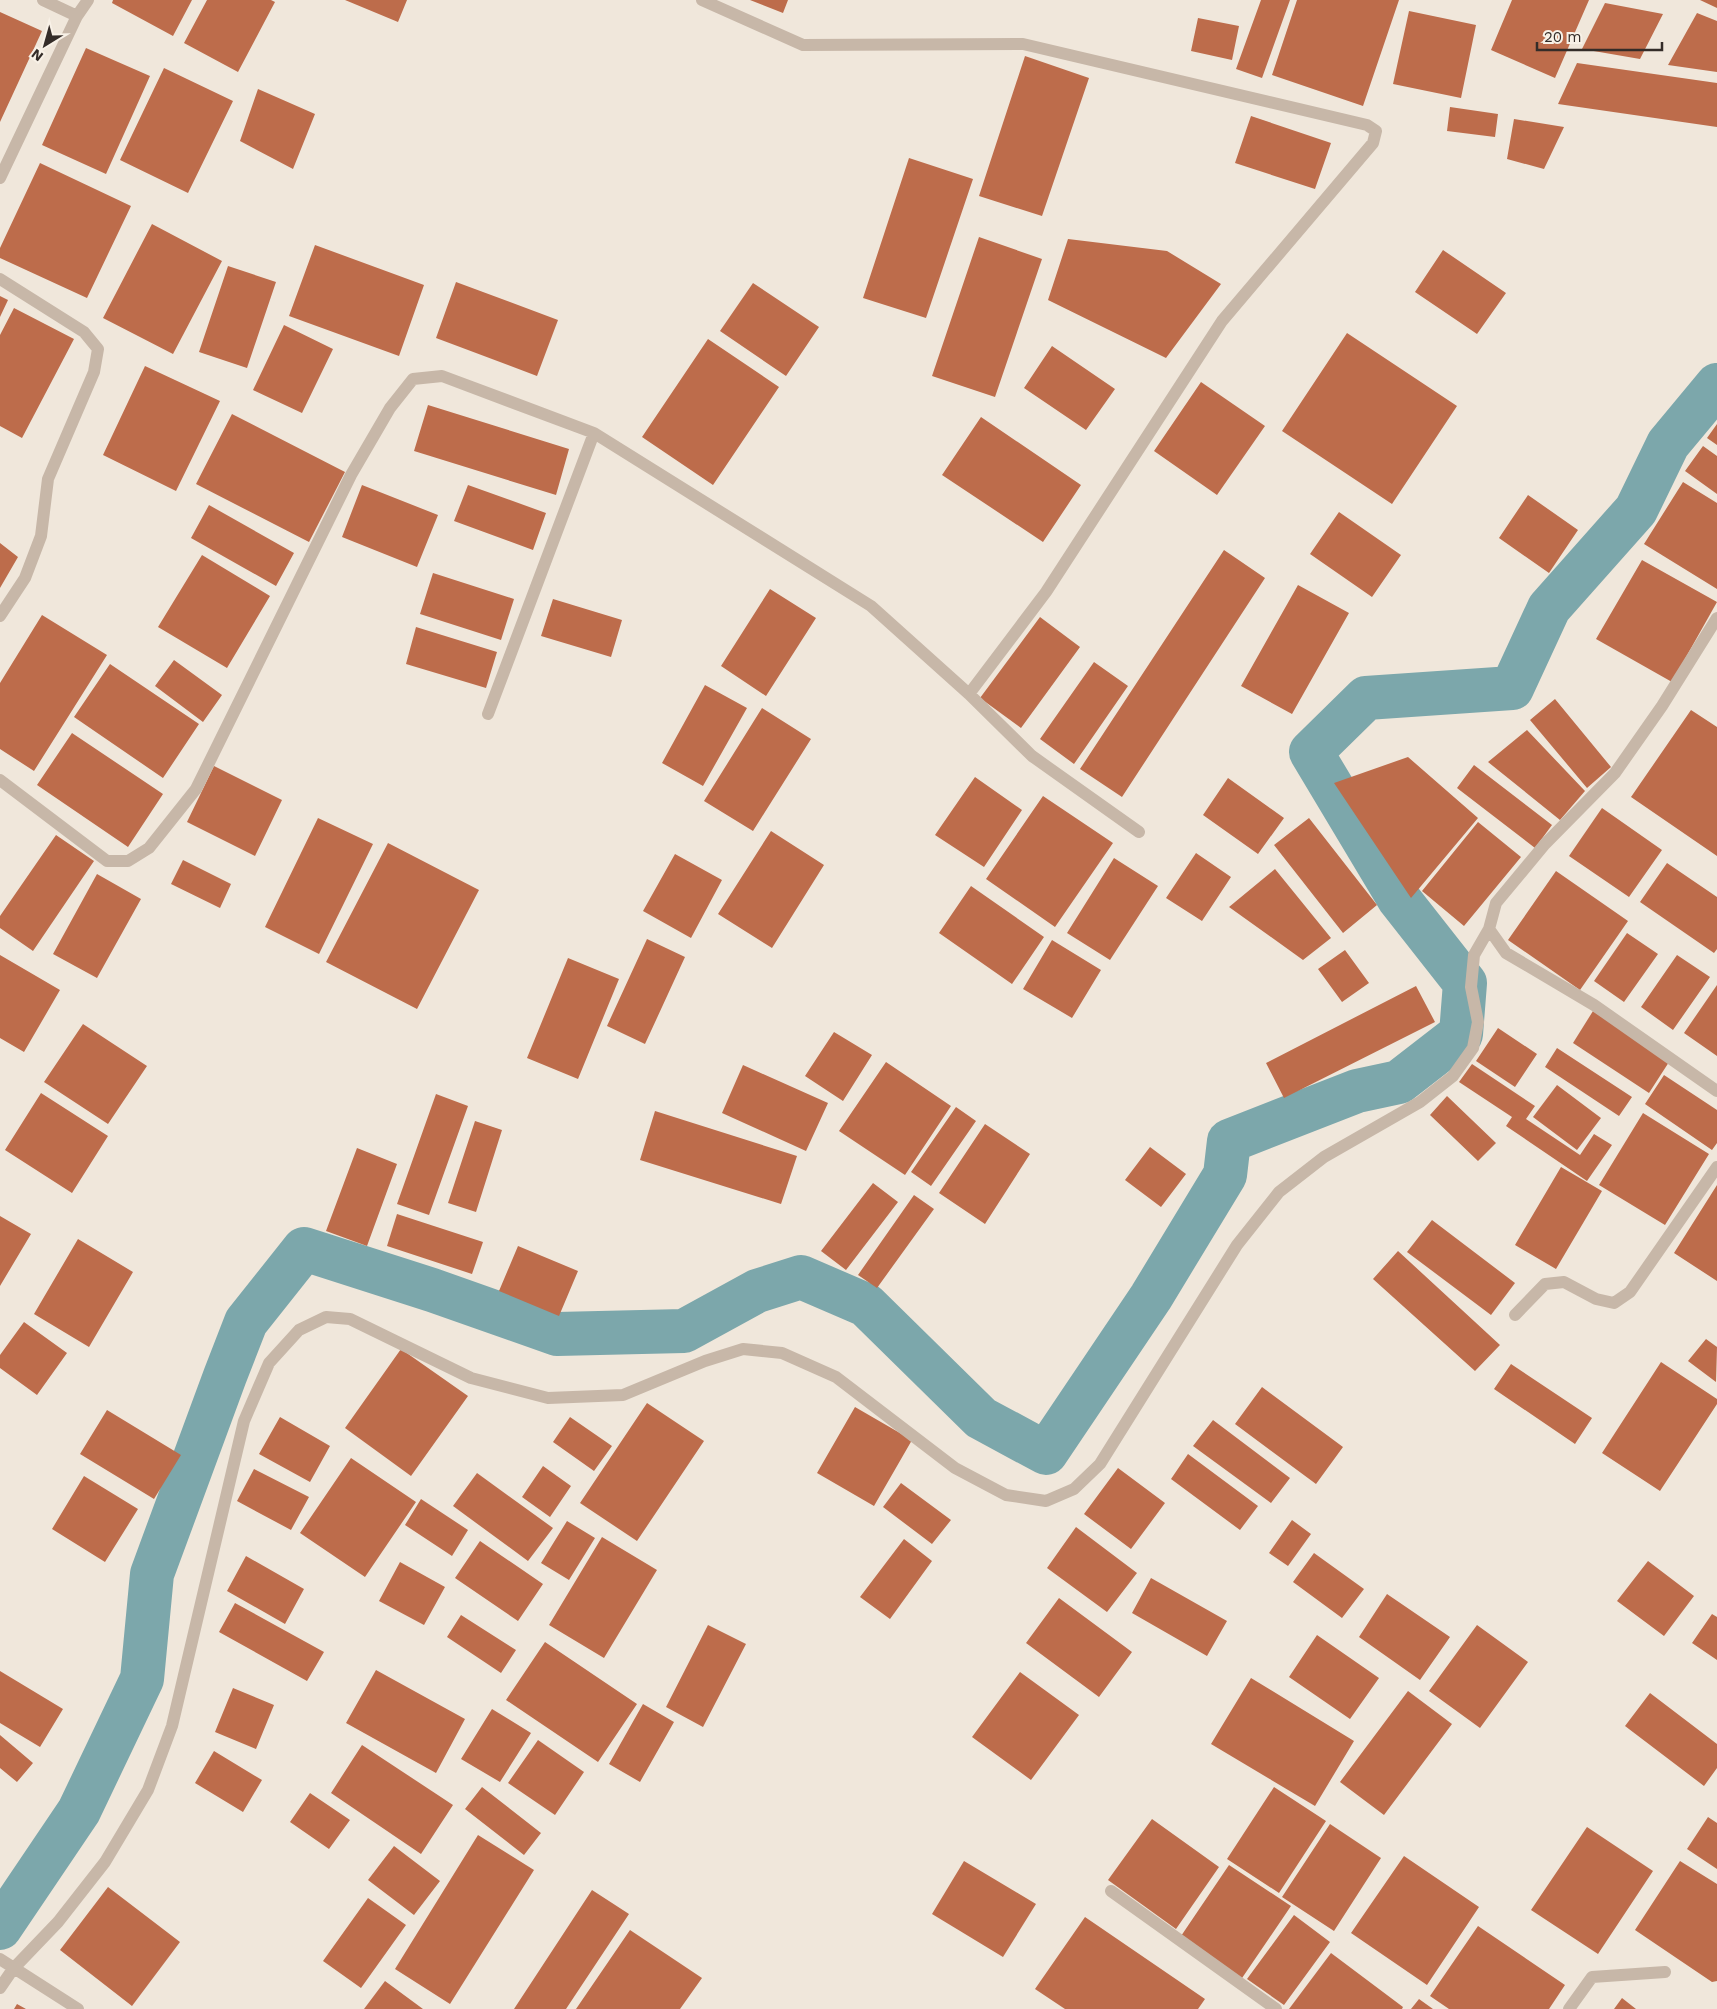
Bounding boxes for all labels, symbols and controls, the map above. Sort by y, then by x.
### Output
north arrow [20,20,70,70]
scale bar [1537,20,1662,52]
text: 20 m [1544,28,1582,46]
text: N [28,46,46,65]

